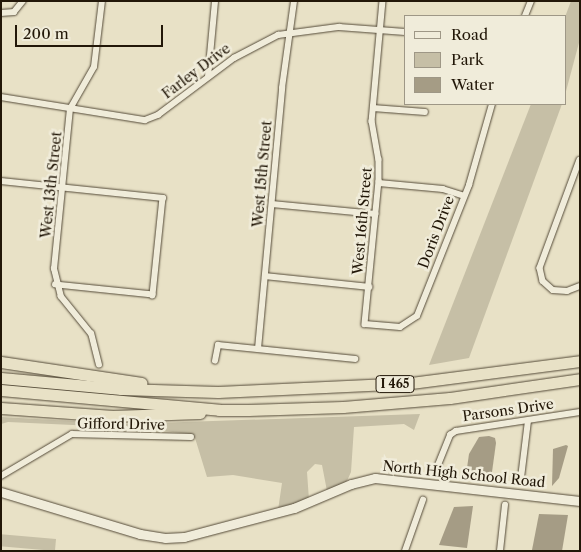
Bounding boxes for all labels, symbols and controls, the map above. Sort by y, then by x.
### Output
scale bar [18,15,165,47]
legend [404,15,566,105]
text: 200 m [23,24,69,43]
text: Road [451,25,488,44]
street label: Farley Drive [158,40,234,102]
text: Park [451,50,484,69]
text: Water [451,75,494,94]
street label: West 15th Street [249,120,275,228]
street label: West 13th Street [37,131,65,239]
street label: West 16th Street [349,167,375,275]
street label: Doris Drive [414,193,458,271]
road number: I 465 [375,374,415,394]
street label: Parsons Drive [461,395,555,425]
street label: Gifford Drive [77,415,165,433]
street label: North High School Road [382,457,546,491]

